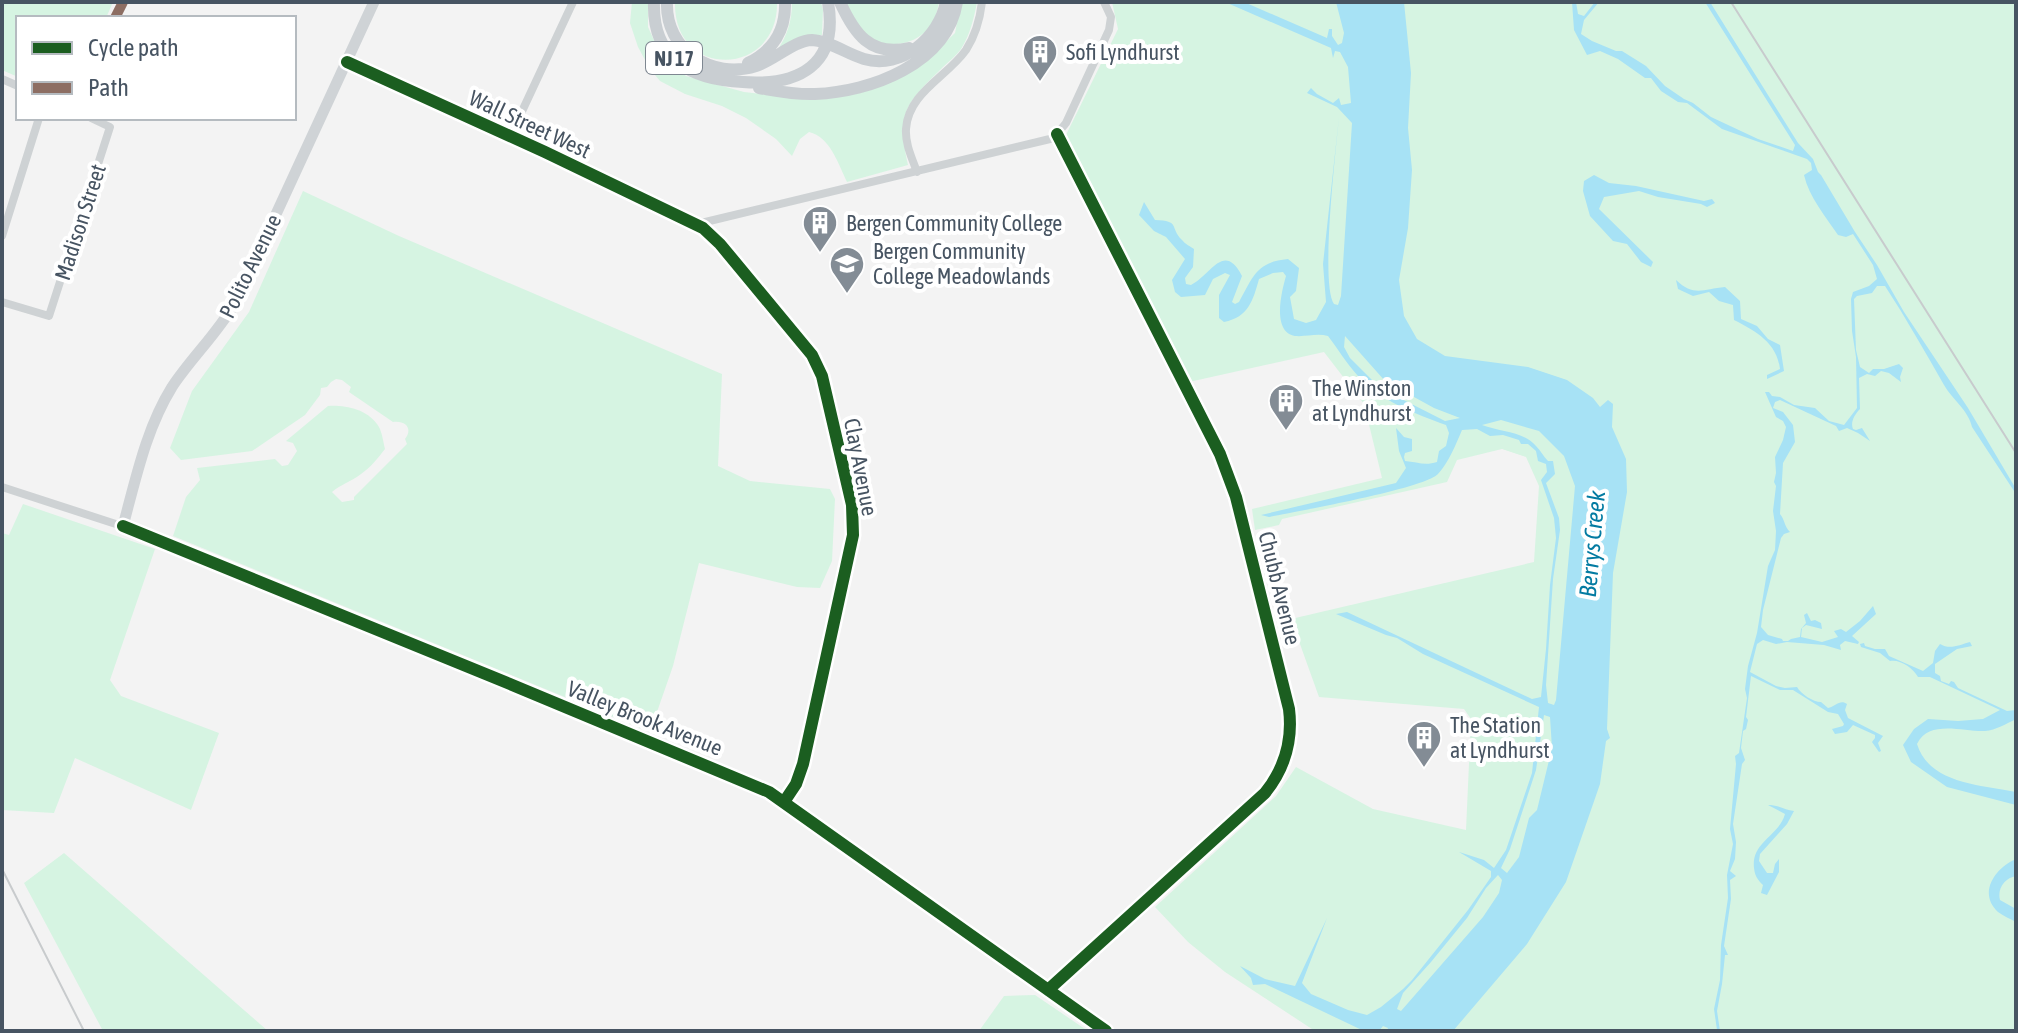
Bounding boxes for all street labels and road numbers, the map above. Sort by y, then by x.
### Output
road number: NJ 17 [646,42,702,74]
street label: Wall Street West [465,85,595,163]
street label: Madison Street [49,161,111,283]
street label: Polito Avenue [214,210,286,322]
street label: Clay Avenue [839,416,883,518]
street label: Chubb Avenue [1253,529,1307,647]
street label: Valley Brook Avenue [564,675,726,761]

